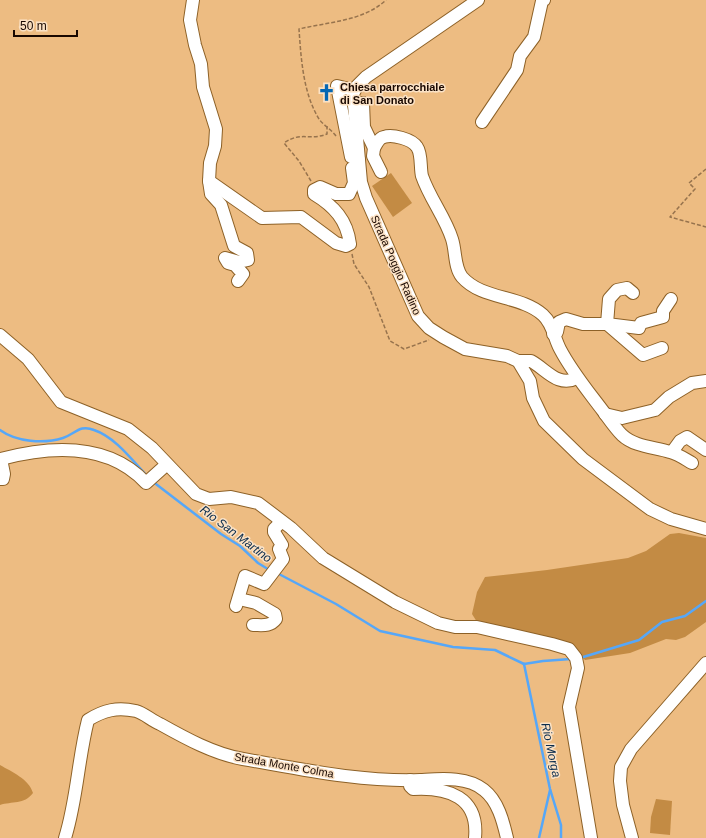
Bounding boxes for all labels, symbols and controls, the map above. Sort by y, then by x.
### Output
scale bar [14,12,77,38]
text: 50 m [20,19,47,33]
place label: Chiesa parrocchiale di San Donato [340,81,445,106]
church icon: Chiesa parrocchiale di San Donato [317,83,337,103]
street label: Strada Poggio Radino [369,213,423,317]
water label: Rio San Martino [197,503,275,566]
water label: Rio Morga [538,721,564,779]
street label: Strada Monte Colma [233,750,336,780]

